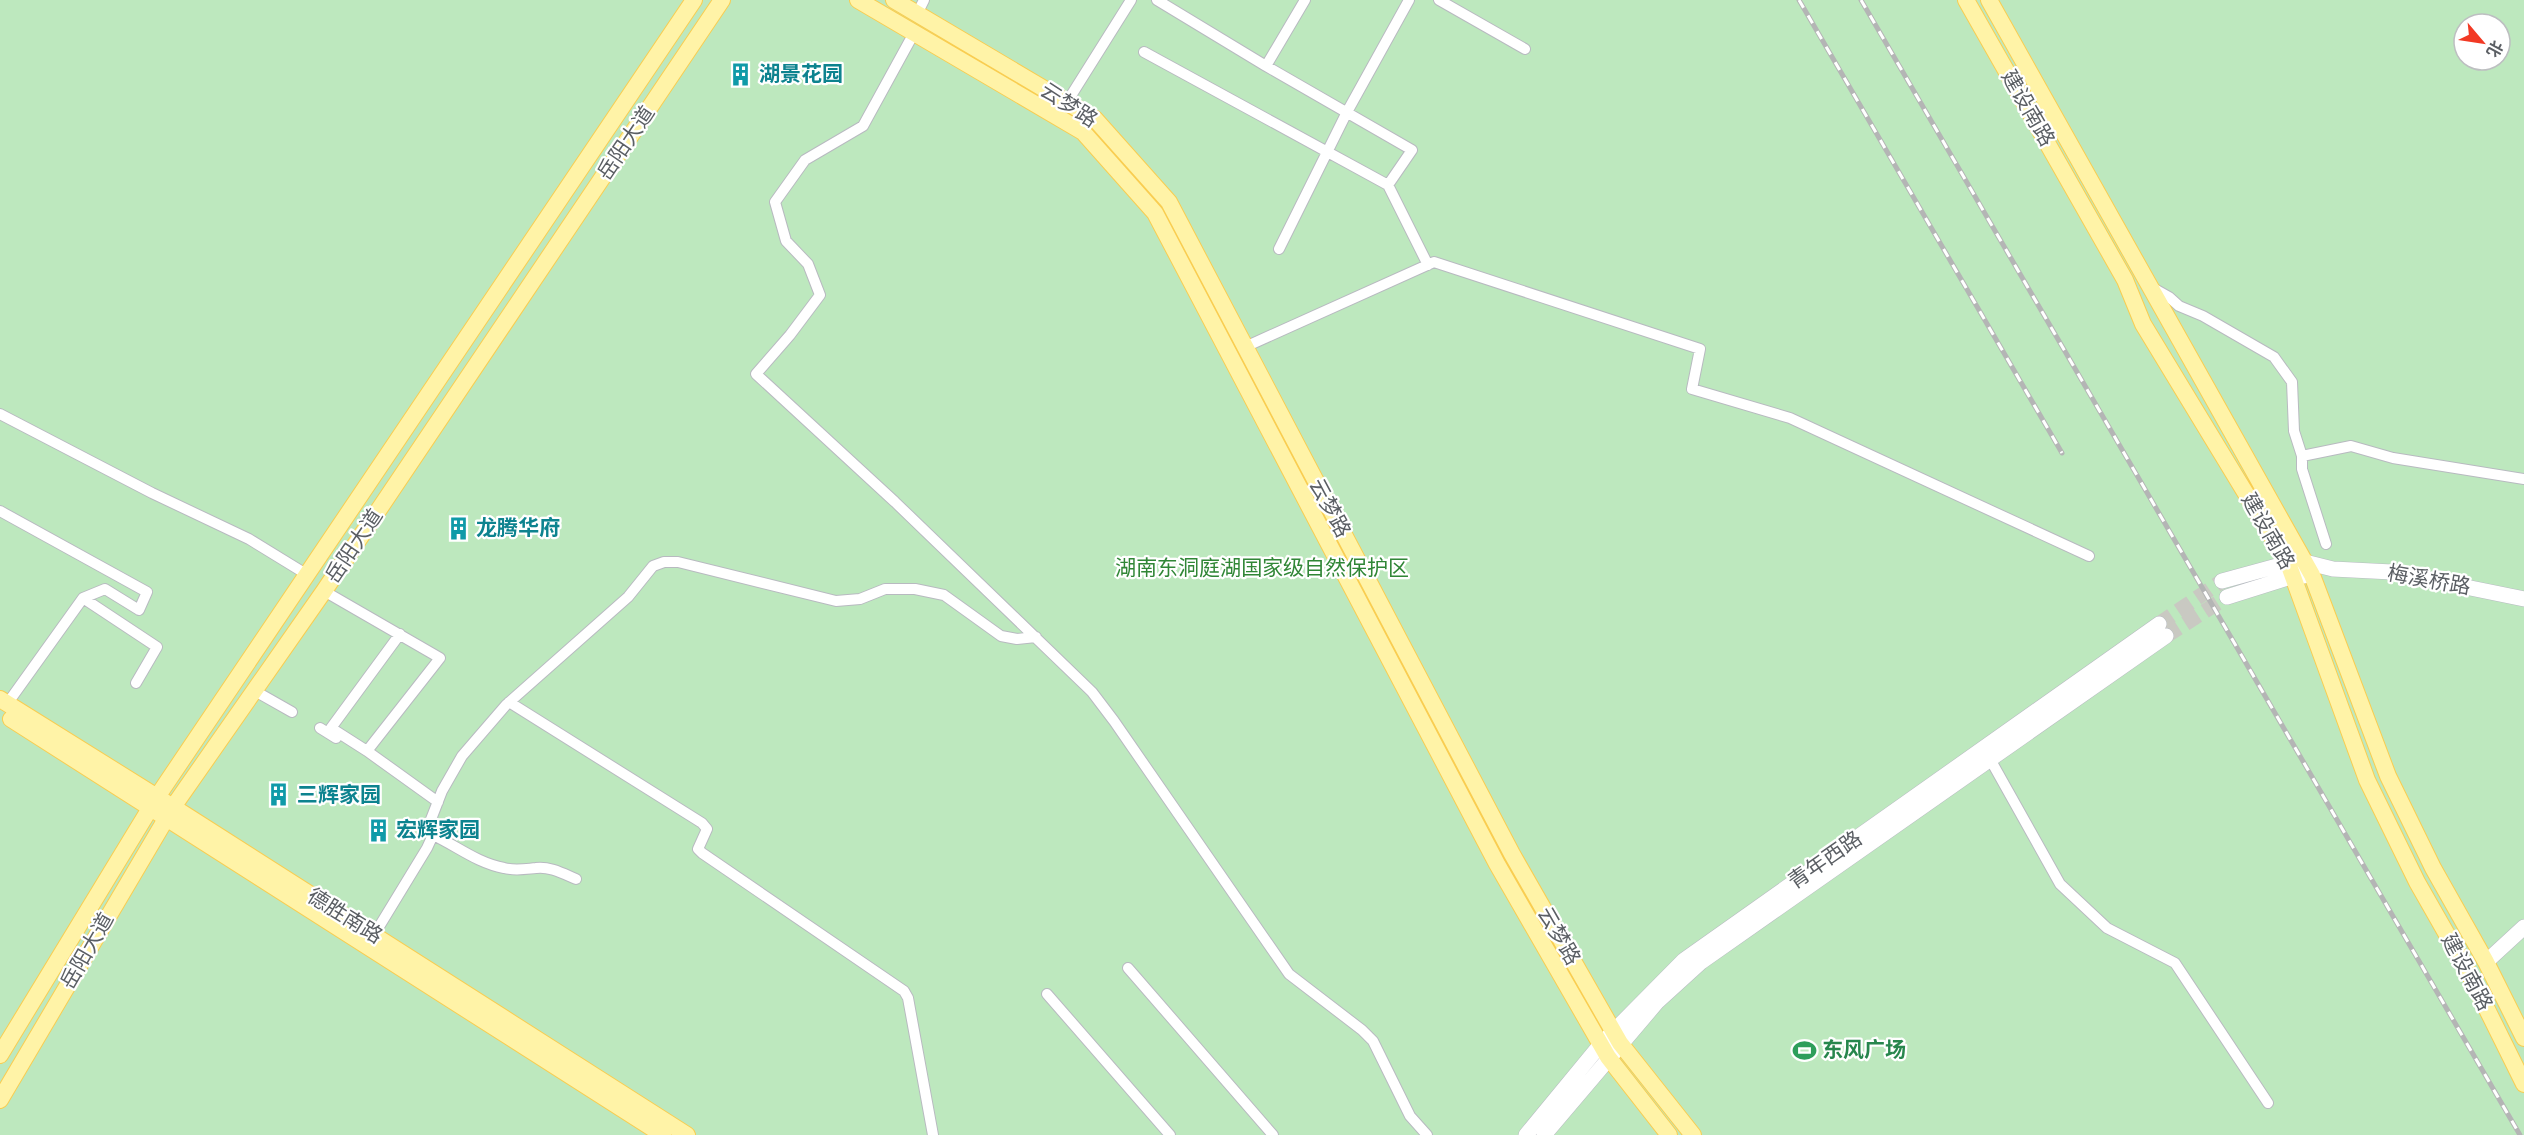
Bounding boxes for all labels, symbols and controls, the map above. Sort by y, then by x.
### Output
north arrow [2452,12,2512,72]
text: 北 [2482,37,2507,61]
building icon: 湖景花园 [728,61,754,87]
place label: 湖景花园 [759,61,843,87]
street label: 建设南路 [1996,65,2060,151]
street label: 云梦路 [1036,77,1102,133]
street label: 岳阳大道 [592,101,660,185]
street label: 云梦路 [1304,474,1356,542]
street label: 建设南路 [2236,488,2300,574]
street label: 岳阳大道 [320,504,388,588]
building icon: 龙腾华府 [445,515,471,541]
place label: 龙腾华府 [476,515,560,541]
park label: 湖南东洞庭湖国家级自然保护区 [1115,555,1409,581]
street label: 梅溪桥路 [2385,560,2473,600]
building icon: 三辉家园 [266,782,292,808]
place label: 三辉家园 [297,782,381,808]
building icon: 宏辉家园 [365,817,391,843]
place label: 宏辉家园 [396,817,480,843]
street label: 青年西路 [1783,825,1867,895]
street label: 德胜南路 [302,883,388,949]
street label: 云梦路 [1532,902,1586,970]
street label: 岳阳大道 [55,908,119,994]
street label: 建设南路 [2436,929,2498,1015]
sports icon: 东风广场 [1791,1037,1817,1063]
place label: 东风广场 [1822,1037,1906,1063]

